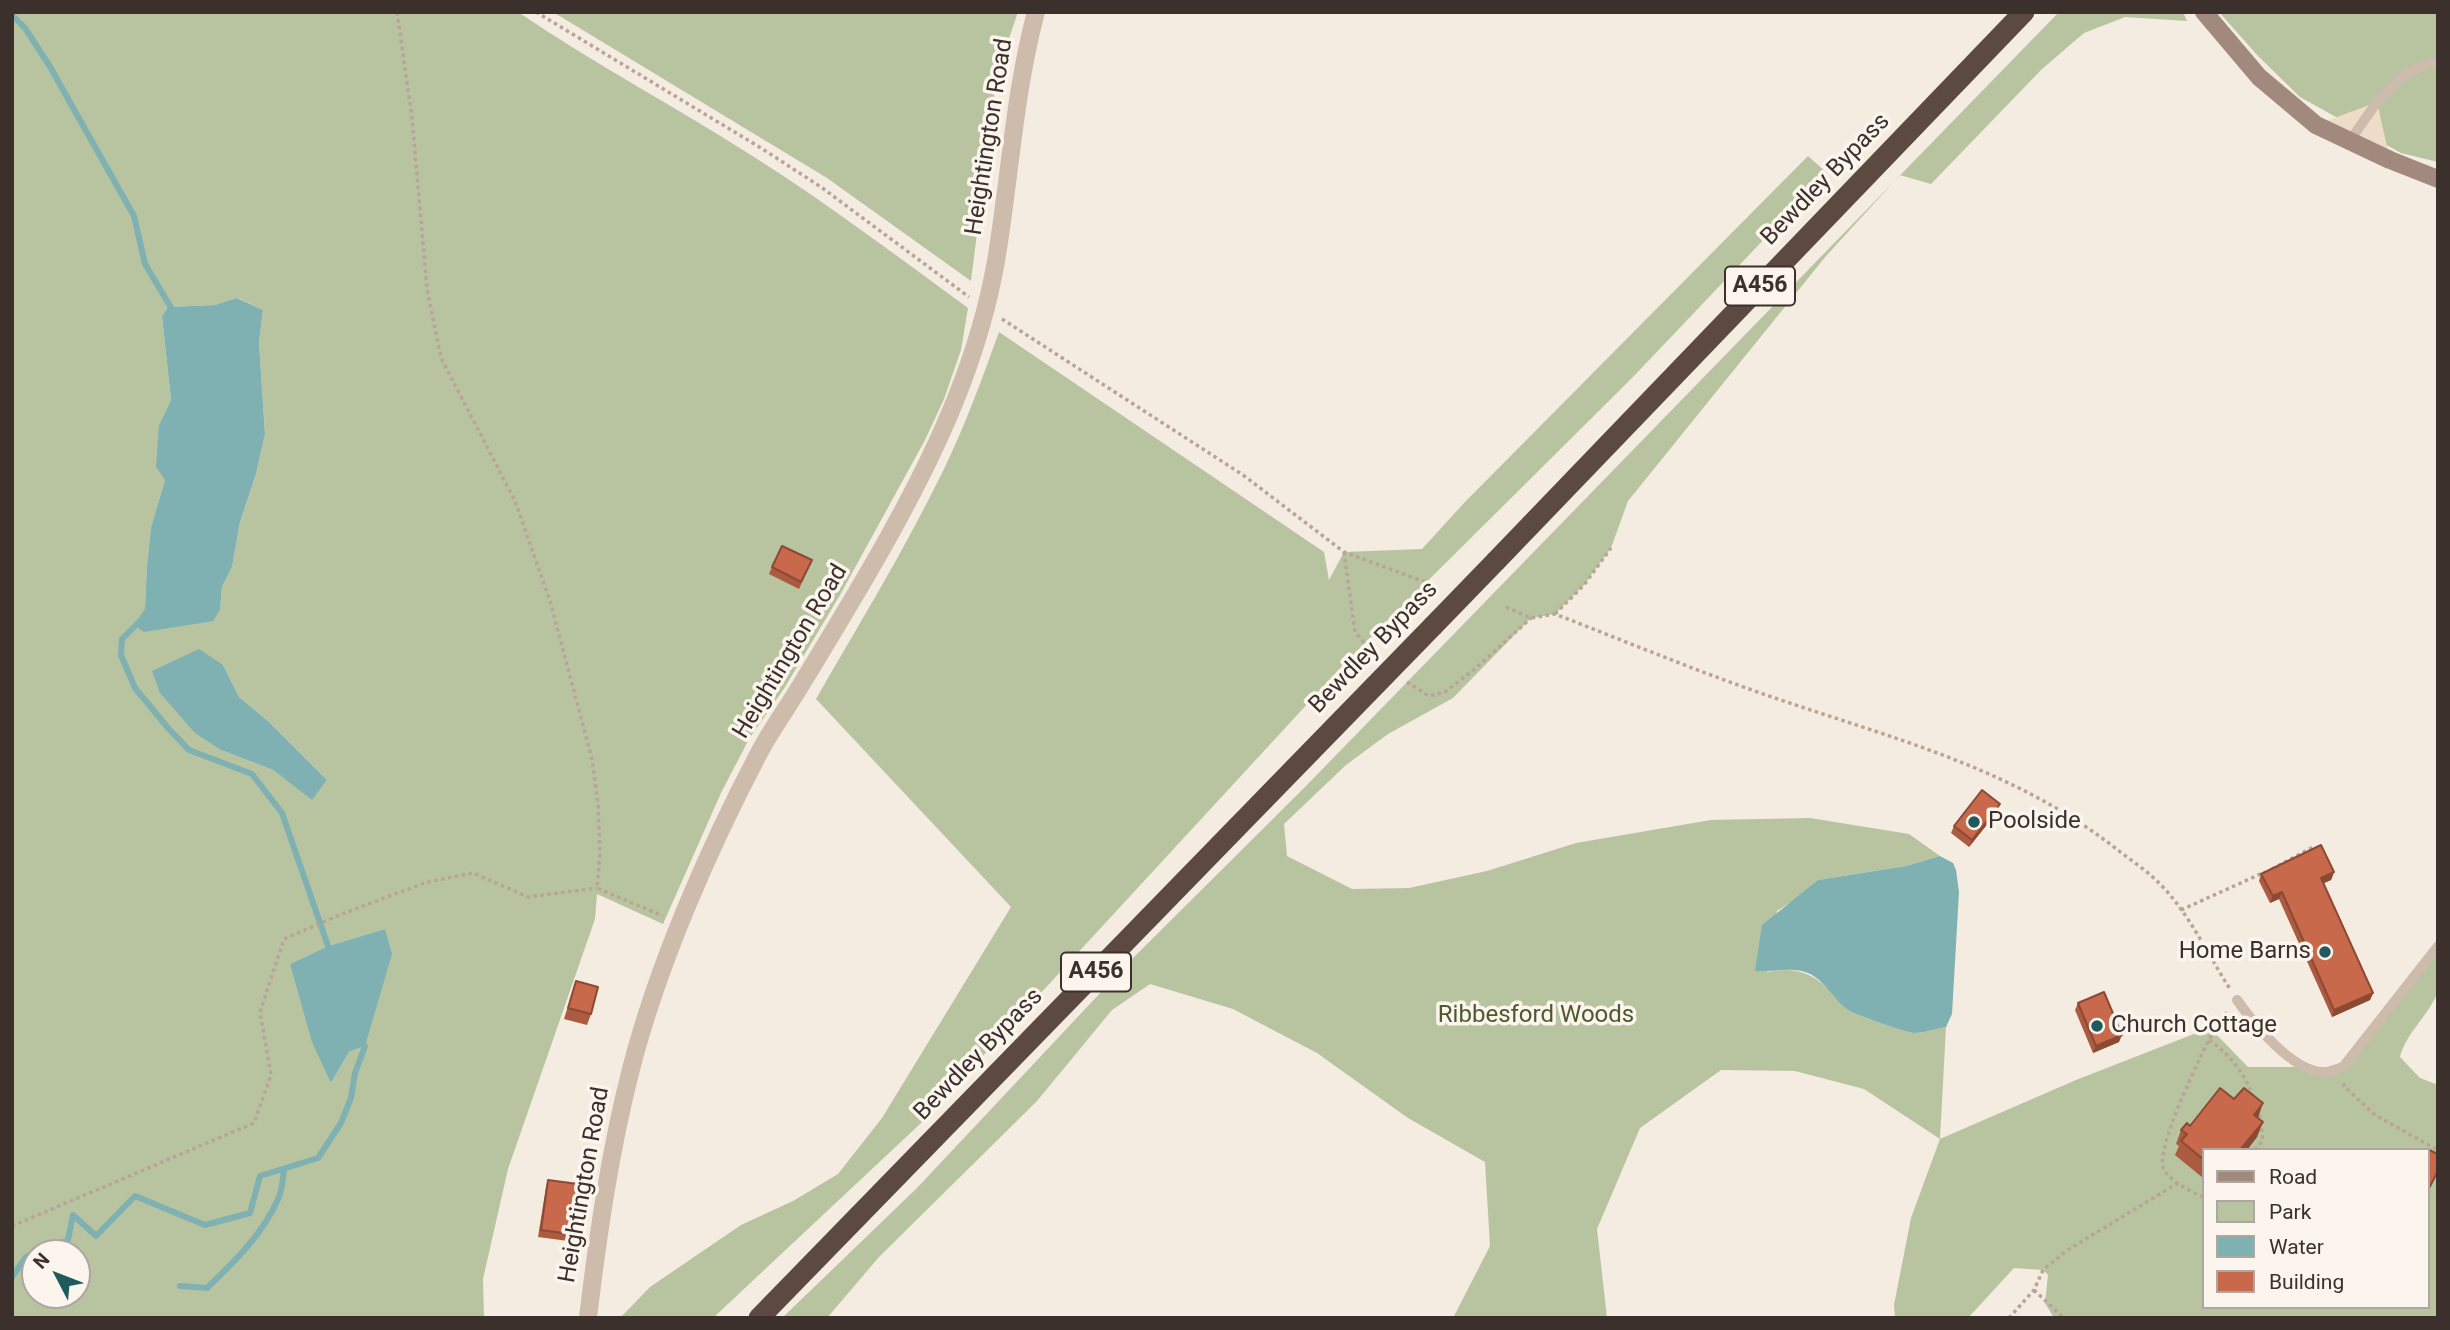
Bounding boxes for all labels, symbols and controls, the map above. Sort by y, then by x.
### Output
street label: Heightington Road [960,37,1020,237]
street label: Bewdley Bypass [1756,108,1896,252]
road number: A456 [1725,266,1795,306]
street label: Heightington Road [728,560,854,744]
street label: Bewdley Bypass [1304,576,1444,720]
place label: Poolside [1988,808,2081,836]
marker: Poolside [1966,814,1982,830]
place label: Home Barns [2179,938,2311,966]
marker: Home Barns [2317,944,2333,960]
road number: A456 [1061,953,1131,992]
street label: Bewdley Bypass [909,983,1049,1127]
park label: Ribbesford Woods [1438,1002,1634,1030]
place label: Church Cottage [2111,1012,2277,1040]
marker: Church Cottage [2089,1018,2105,1034]
street label: Heightington Road [554,1085,616,1285]
legend [2202,1148,2429,1309]
text: Road [2269,1165,2317,1189]
text: Park [2269,1200,2311,1224]
text: Water [2269,1235,2324,1259]
north arrow [21,1239,91,1309]
text: N [28,1248,55,1274]
text: Building [2269,1270,2344,1294]

